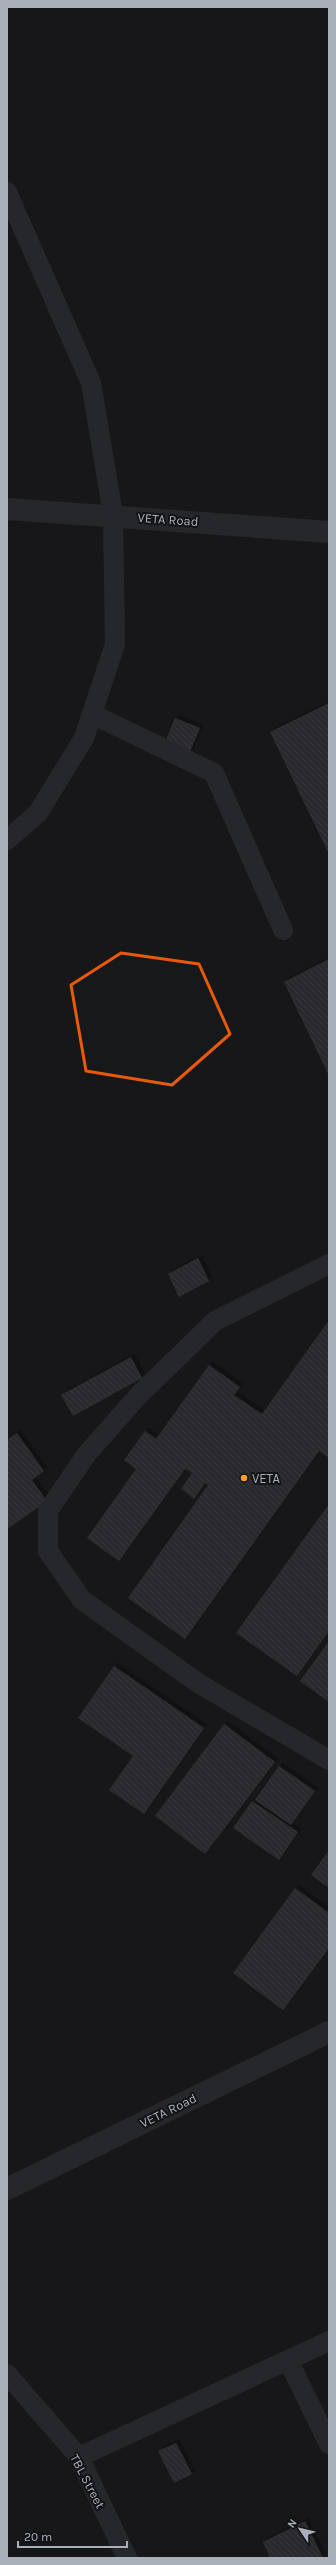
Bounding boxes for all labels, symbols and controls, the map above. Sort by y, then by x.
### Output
street label: VETA Road [137,510,199,529]
place label: VETA [252,1471,281,1486]
marker: VETA [239,1473,249,1483]
street label: VETA Road [137,2090,199,2131]
street label: TBL Street [67,2451,108,2511]
north arrow [280,2509,320,2549]
text: N [285,2517,300,2531]
scale bar [18,2523,127,2549]
text: 20 m [24,2530,52,2544]

